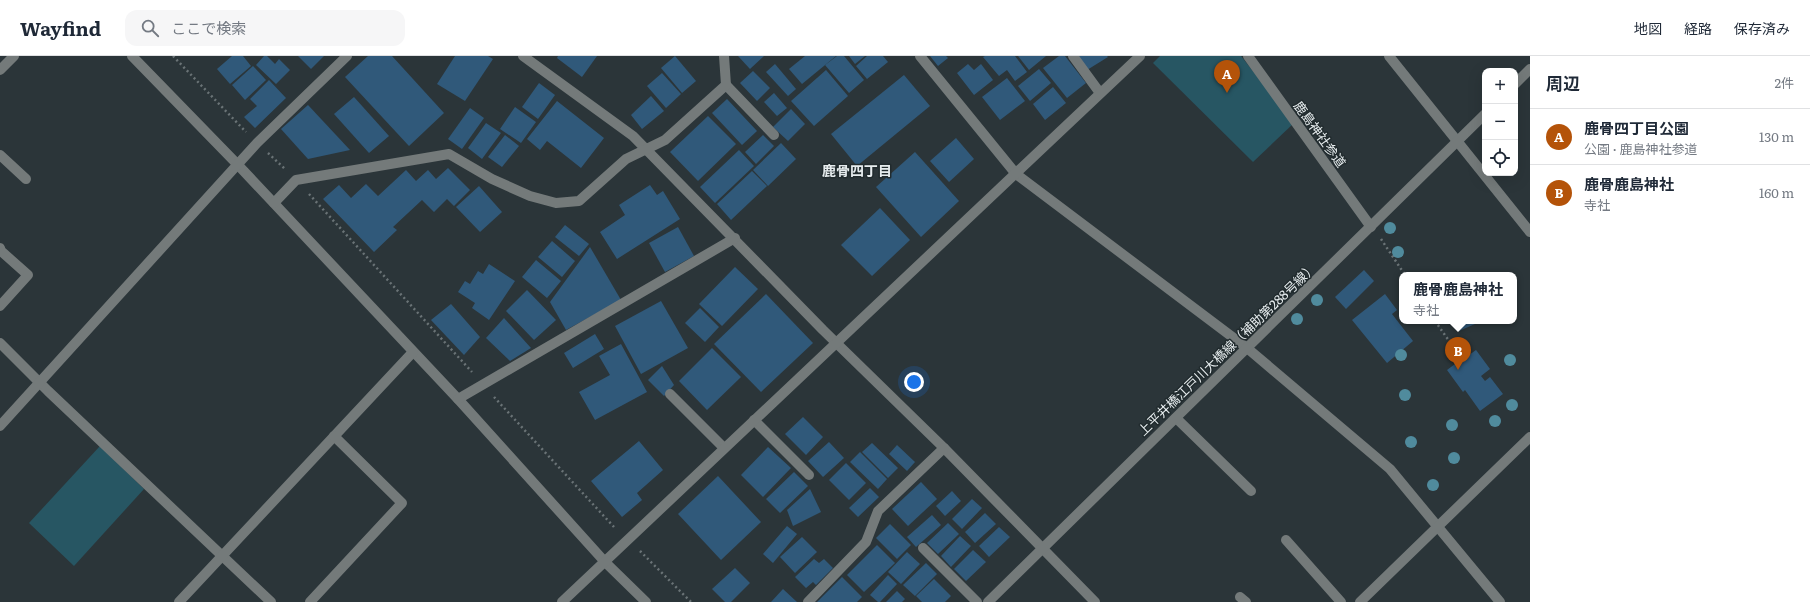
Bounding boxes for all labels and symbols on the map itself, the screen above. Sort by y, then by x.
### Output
pin: A [1214,60,1240,93]
street label: 鹿島神社参道 [1290,97,1351,171]
district label: 鹿骨四丁目 [822,160,892,180]
street label: 上平井橋江戸川大橋線（補助第288号線） [1133,258,1320,440]
pin: B [1445,337,1471,370]
your location [904,372,924,392]

